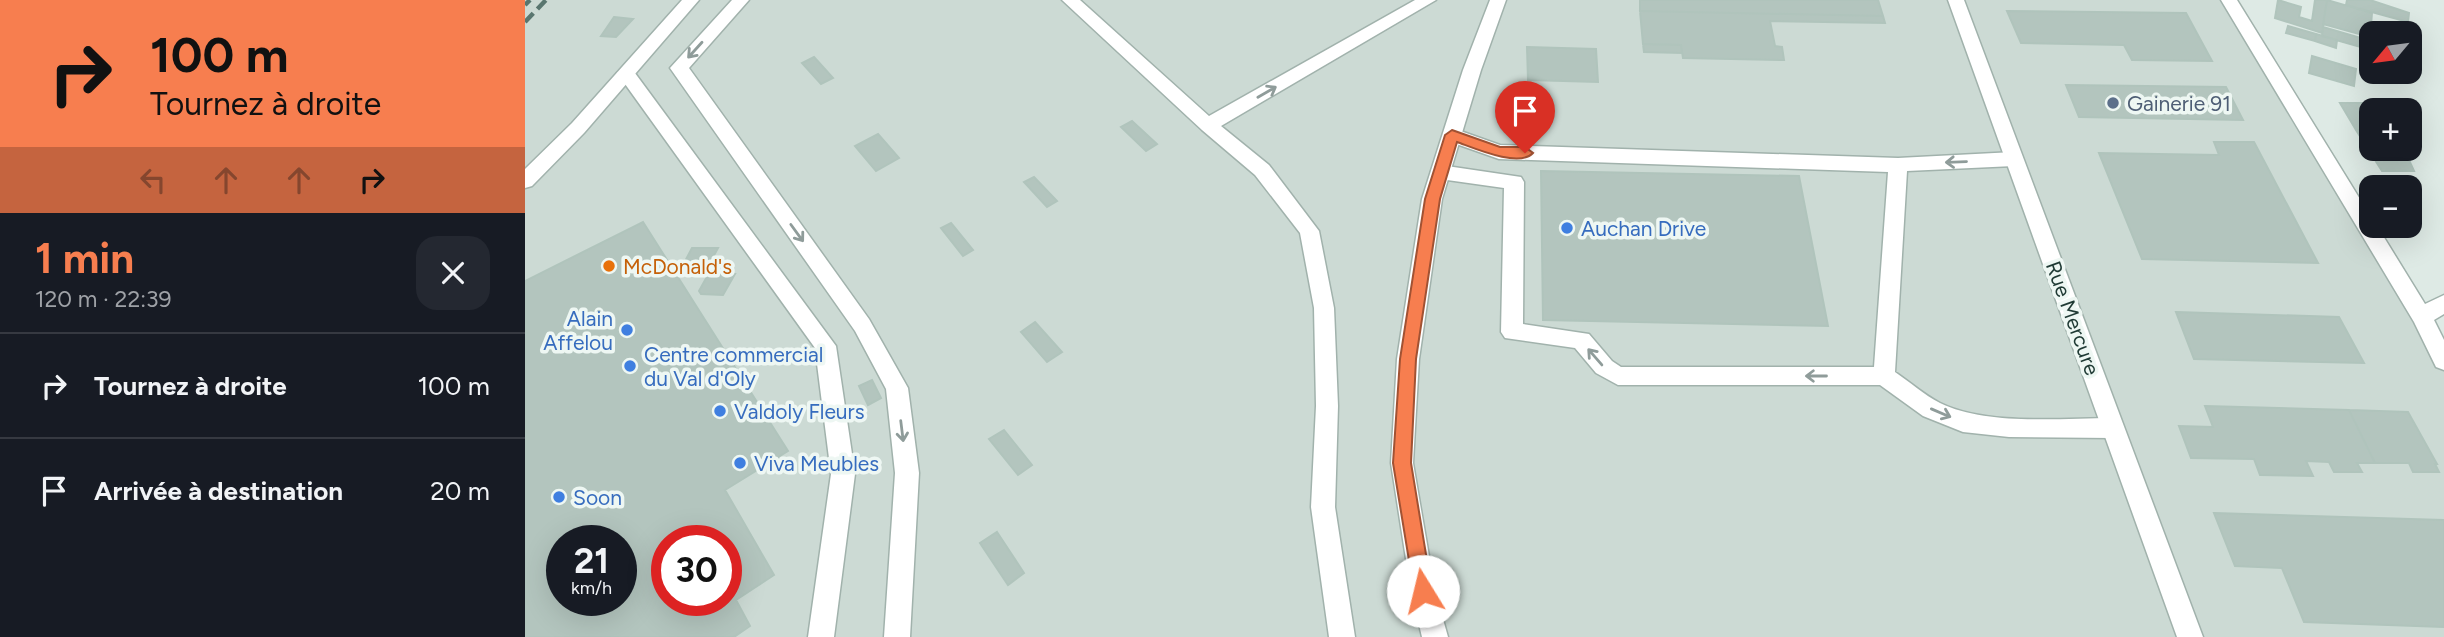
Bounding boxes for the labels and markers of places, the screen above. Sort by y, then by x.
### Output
pin [1495,81,1555,153]
place label: Gainerie 91 [2127,91,2231,116]
marker: Gainerie 91 [2105,95,2121,111]
place label: Auchan Drive [1581,216,1706,241]
marker: Auchan Drive [1559,220,1575,236]
place label: McDonald's [623,254,732,279]
marker: McDonald's [601,258,617,274]
place label: Alain Affelou [543,306,613,355]
marker: Alain Affelou [619,322,635,338]
place label: Centre commercial du Val d'Oly [644,342,823,391]
marker: Centre commercial du Val d'Oly [622,358,638,374]
place label: Valdoly Fleurs [734,399,864,424]
marker: Valdoly Fleurs [712,403,728,419]
place label: Viva Meubles [754,451,879,476]
marker: Viva Meubles [732,455,748,471]
place label: Soon [573,485,622,510]
marker: Soon [551,489,567,505]

